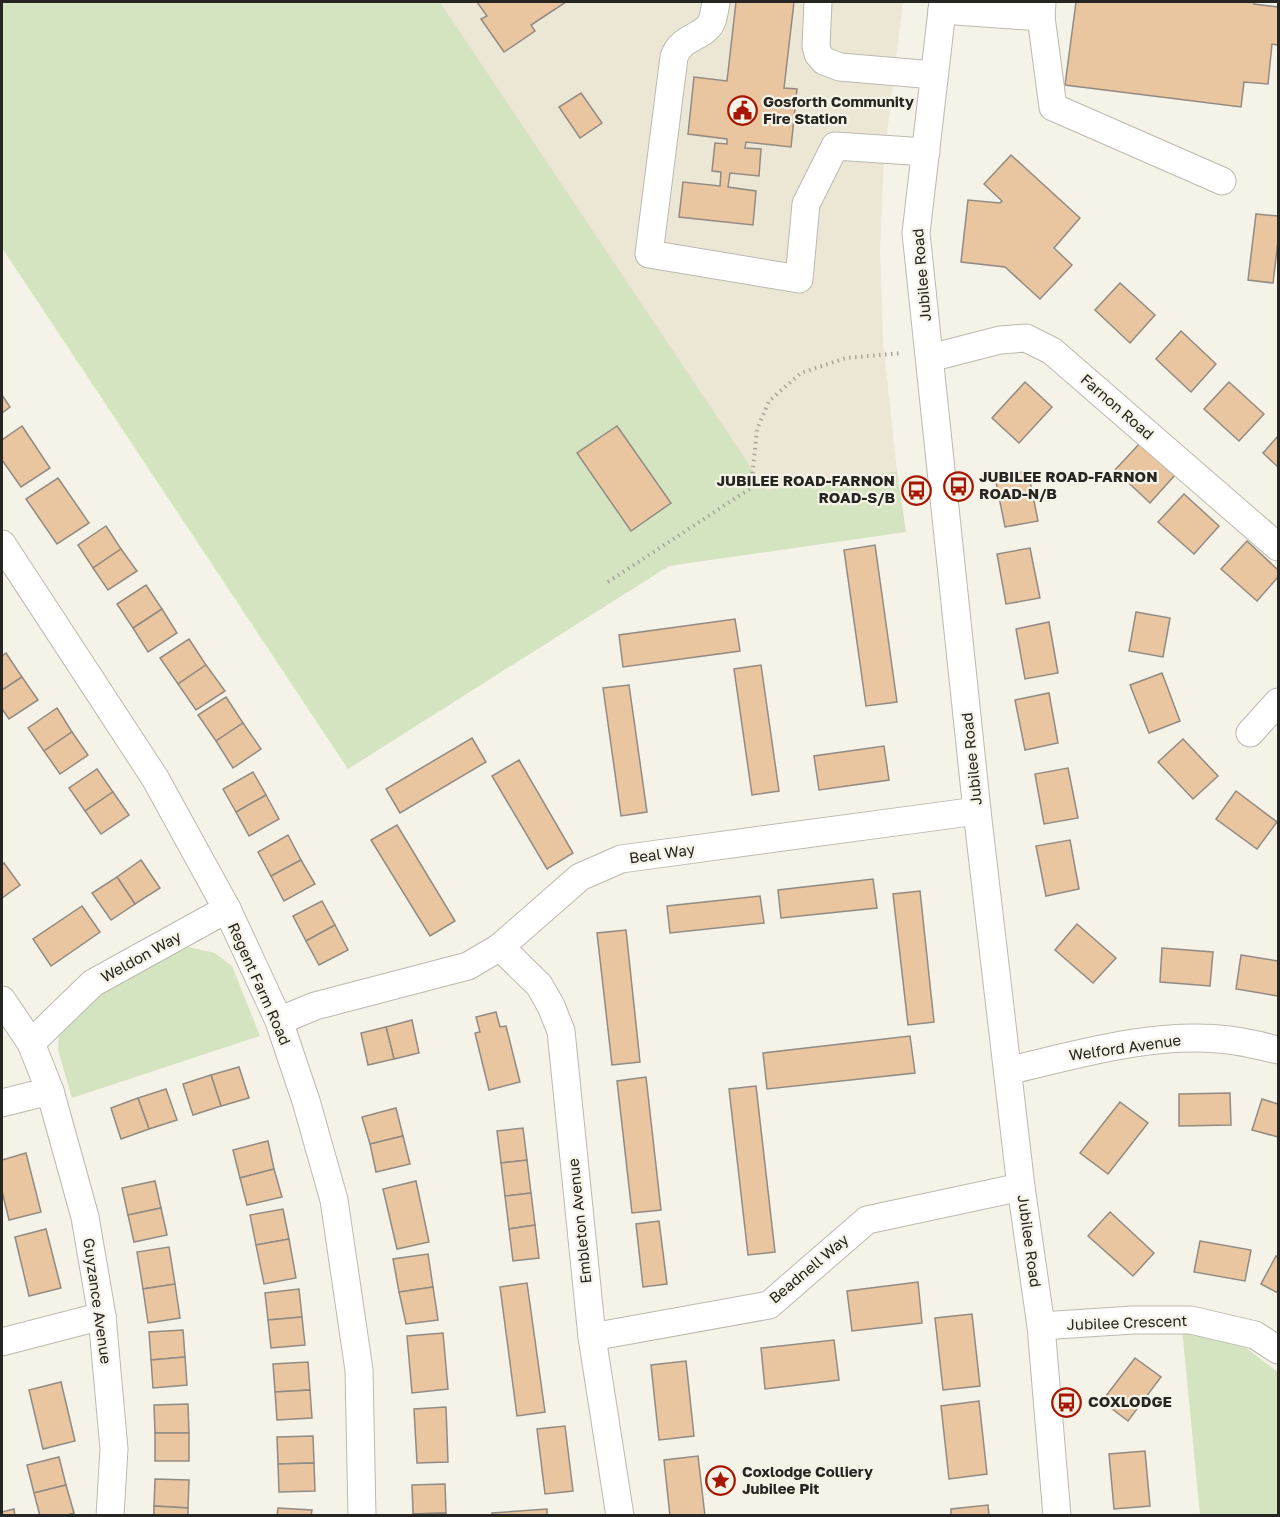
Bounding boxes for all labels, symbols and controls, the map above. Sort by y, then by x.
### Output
place label: Gosforth Community Fire Station [763,92,914,127]
public building icon: Gosforth Community Fire Station [726,95,758,127]
street label: Jubilee Road [908,228,934,322]
street label: Farnon Road [1077,370,1158,443]
place label: JUBILEE ROAD-FARNON ROAD-N/B [979,467,1158,502]
bus stop icon: JUBILEE ROAD-FARNON ROAD-N/B [942,470,974,502]
place label: JUBILEE ROAD-FARNON ROAD-S/B [716,471,895,506]
bus stop icon: JUBILEE ROAD-FARNON ROAD-S/B [900,474,932,506]
street label: Jubilee Road [957,712,985,806]
street label: Beal Way [628,839,696,867]
street label: Regent Farm Road [225,920,295,1048]
street label: Weldon Way [97,926,184,986]
street label: Welford Avenue [1068,1030,1182,1064]
street label: Embleton Avenue [563,1157,595,1285]
street label: Jubilee Road [1015,1193,1045,1288]
street label: Beadnell Way [765,1229,852,1307]
street label: Guyzance Avenue [80,1237,116,1365]
street label: Jubilee Crescent [1066,1311,1188,1333]
bus stop icon: COXLODGE [1051,1386,1083,1418]
place label: COXLODGE [1088,1392,1172,1410]
place label: Coxlodge Colliery Jubilee Pit [742,1462,873,1497]
place icon: Coxlodge Colliery Jubilee Pit [705,1465,737,1497]

